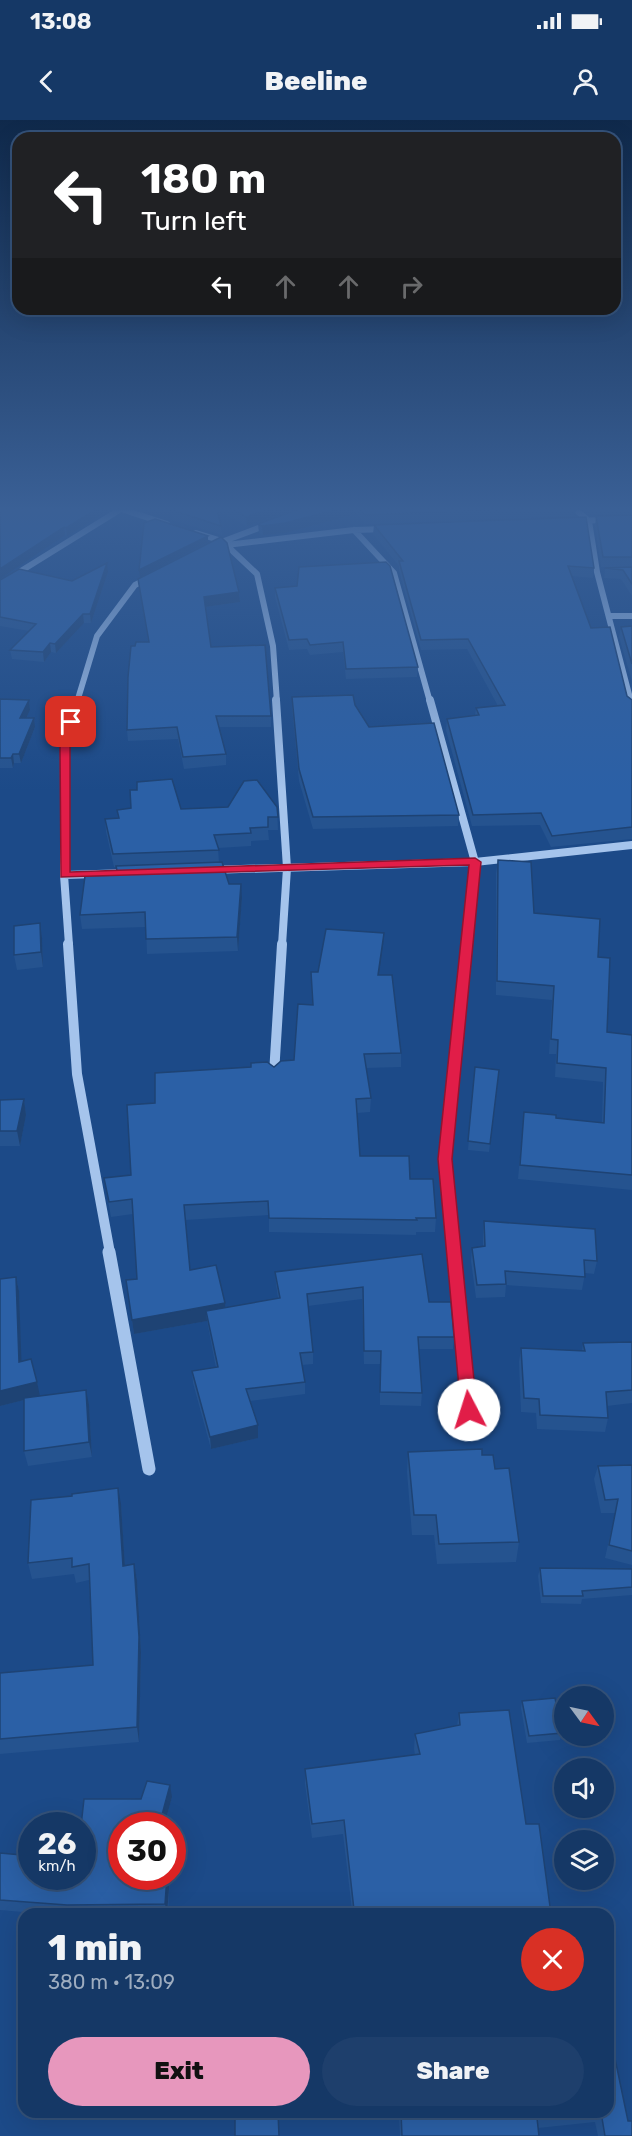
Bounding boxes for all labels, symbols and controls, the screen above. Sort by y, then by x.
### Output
text: 13:08 [30,8,92,35]
icon: back [30,65,63,98]
text: Beeline [265,65,367,97]
icon: person [569,65,602,98]
text: 180 m [141,154,266,204]
icon: left [42,156,120,234]
text: Turn left [141,205,246,237]
icon: left [206,270,239,303]
icon: ahead [269,270,302,303]
icon: ahead [332,270,365,303]
icon: right [395,270,428,303]
pin [45,696,96,747]
icon: arrive [54,705,87,738]
position arrow [437,1378,501,1442]
north arrow [554,1686,614,1746]
map controls [554,1686,614,1890]
button: sound [554,1758,614,1818]
speed limit sign: 30 [108,1812,186,1890]
text: 26 [37,1826,77,1862]
button: layers [554,1830,614,1890]
text: km/h [38,1857,76,1875]
text: 1 min [48,1926,142,1969]
button: close [521,1928,584,1991]
text: 380 m · 13:09 [48,1970,175,1994]
button: Exit [48,2037,310,2106]
button: Share [322,2037,584,2106]

